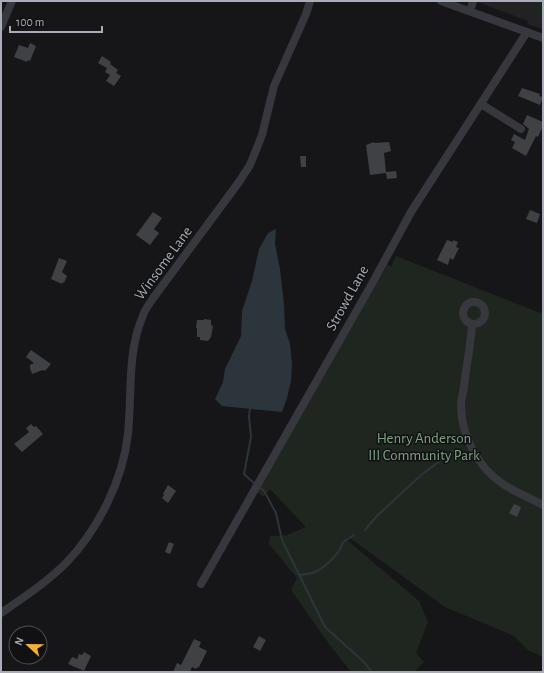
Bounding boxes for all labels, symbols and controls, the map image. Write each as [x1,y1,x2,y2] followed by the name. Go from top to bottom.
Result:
[10,8,102,34] scale bar
[16,16,44,28] text: 100 m
[132,224,195,303] street label: Winsome Lane
[324,263,371,333] street label: Strowd Lane
[368,431,480,463] park label: Henry Anderson III Community Park
[8,625,48,665] north arrow
[13,636,26,647] text: N

